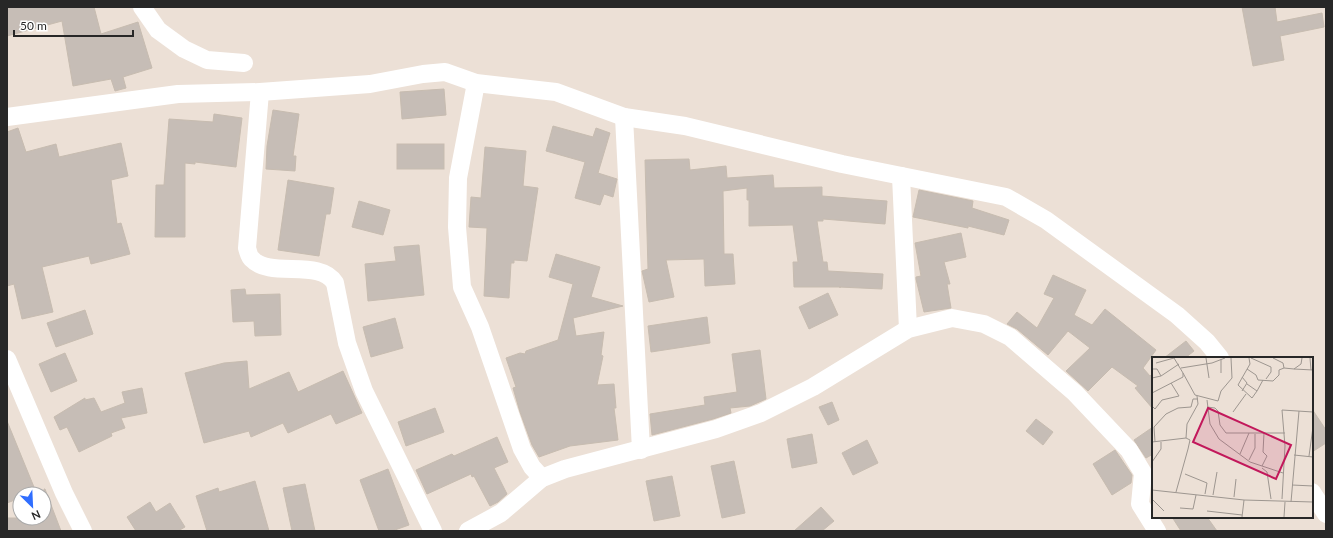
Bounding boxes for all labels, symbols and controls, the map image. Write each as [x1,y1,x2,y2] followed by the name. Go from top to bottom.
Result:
[14,12,133,38] scale bar
[20,18,47,33] text: 50 m
[1152,357,1313,518] inset map
[12,486,52,526] north arrow
[30,508,43,523] text: N

